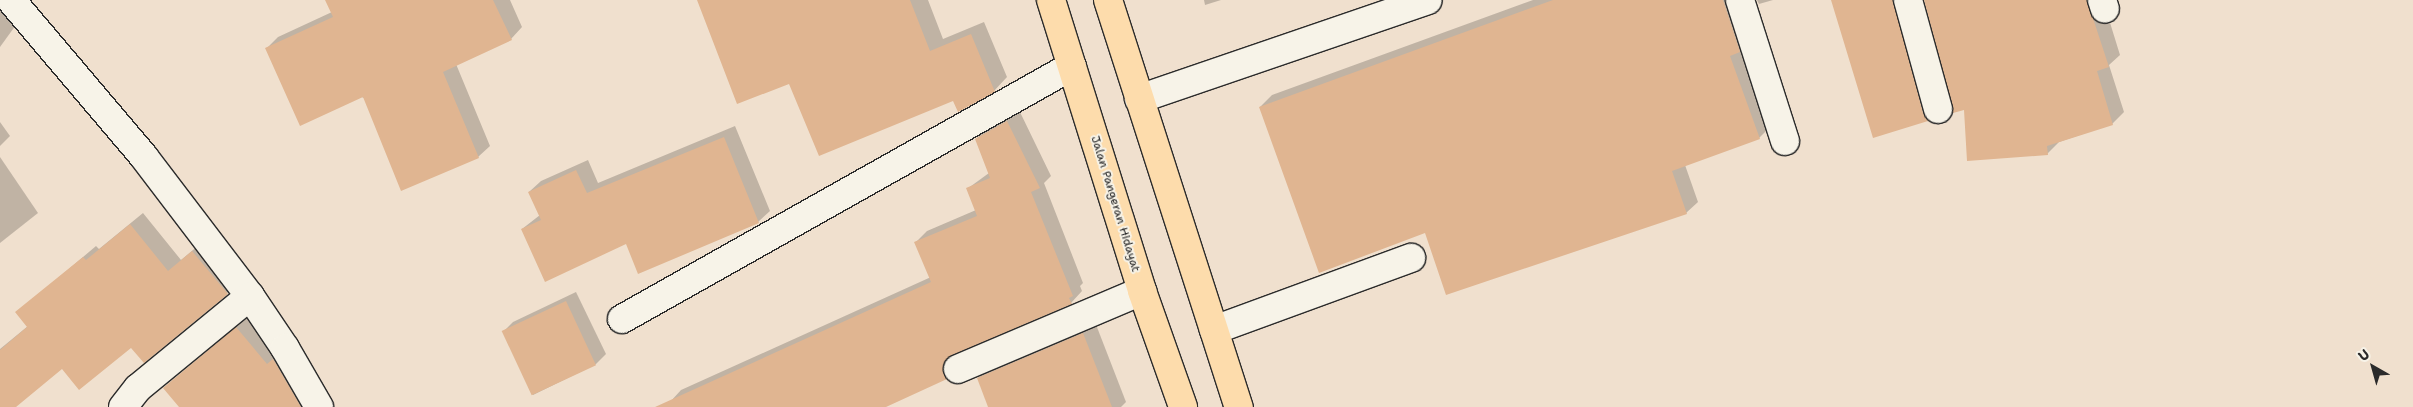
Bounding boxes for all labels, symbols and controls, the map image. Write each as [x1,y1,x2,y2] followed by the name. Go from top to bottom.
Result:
[1087,134,1143,274] street label: Jalan Pangeran Hidayat
[2348,342,2398,392] north arrow
[2354,345,2373,365] text: U

